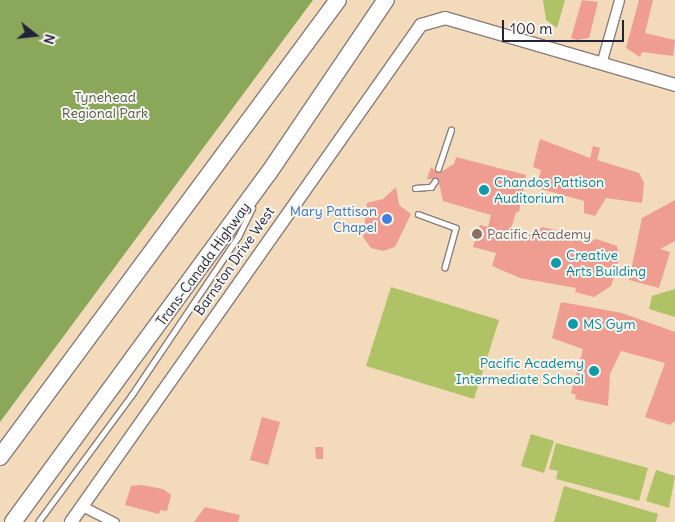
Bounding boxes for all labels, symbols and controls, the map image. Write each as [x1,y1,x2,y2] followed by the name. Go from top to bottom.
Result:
[10,10,60,60] north arrow
[505,10,628,42] scale bar
[510,19,552,38] text: 100 m
[39,32,59,46] text: N
[62,89,148,121] park label: Tynehead Regional Park
[494,174,604,206] place label: Chandos Pattison Auditorium
[478,184,490,196] marker: Chandos Pattison Auditorium
[152,199,254,329] street label: Trans-Canada Highway
[190,203,278,319] street label: Barnston Drive West
[290,203,377,236] place label: Mary Pattison Chapel
[381,213,393,225] marker: Mary Pattison Chapel
[487,226,591,242] place label: Pacific Academy
[471,228,483,240] marker: Pacific Academy
[566,247,646,280] place label: Creative Arts Building
[550,257,562,269] marker: Creative Arts Building
[583,316,636,332] place label: MS Gym
[567,318,579,330] marker: MS Gym
[456,355,584,388] place label: Pacific Academy Intermediate School
[588,365,600,377] marker: Pacific Academy Intermediate School

